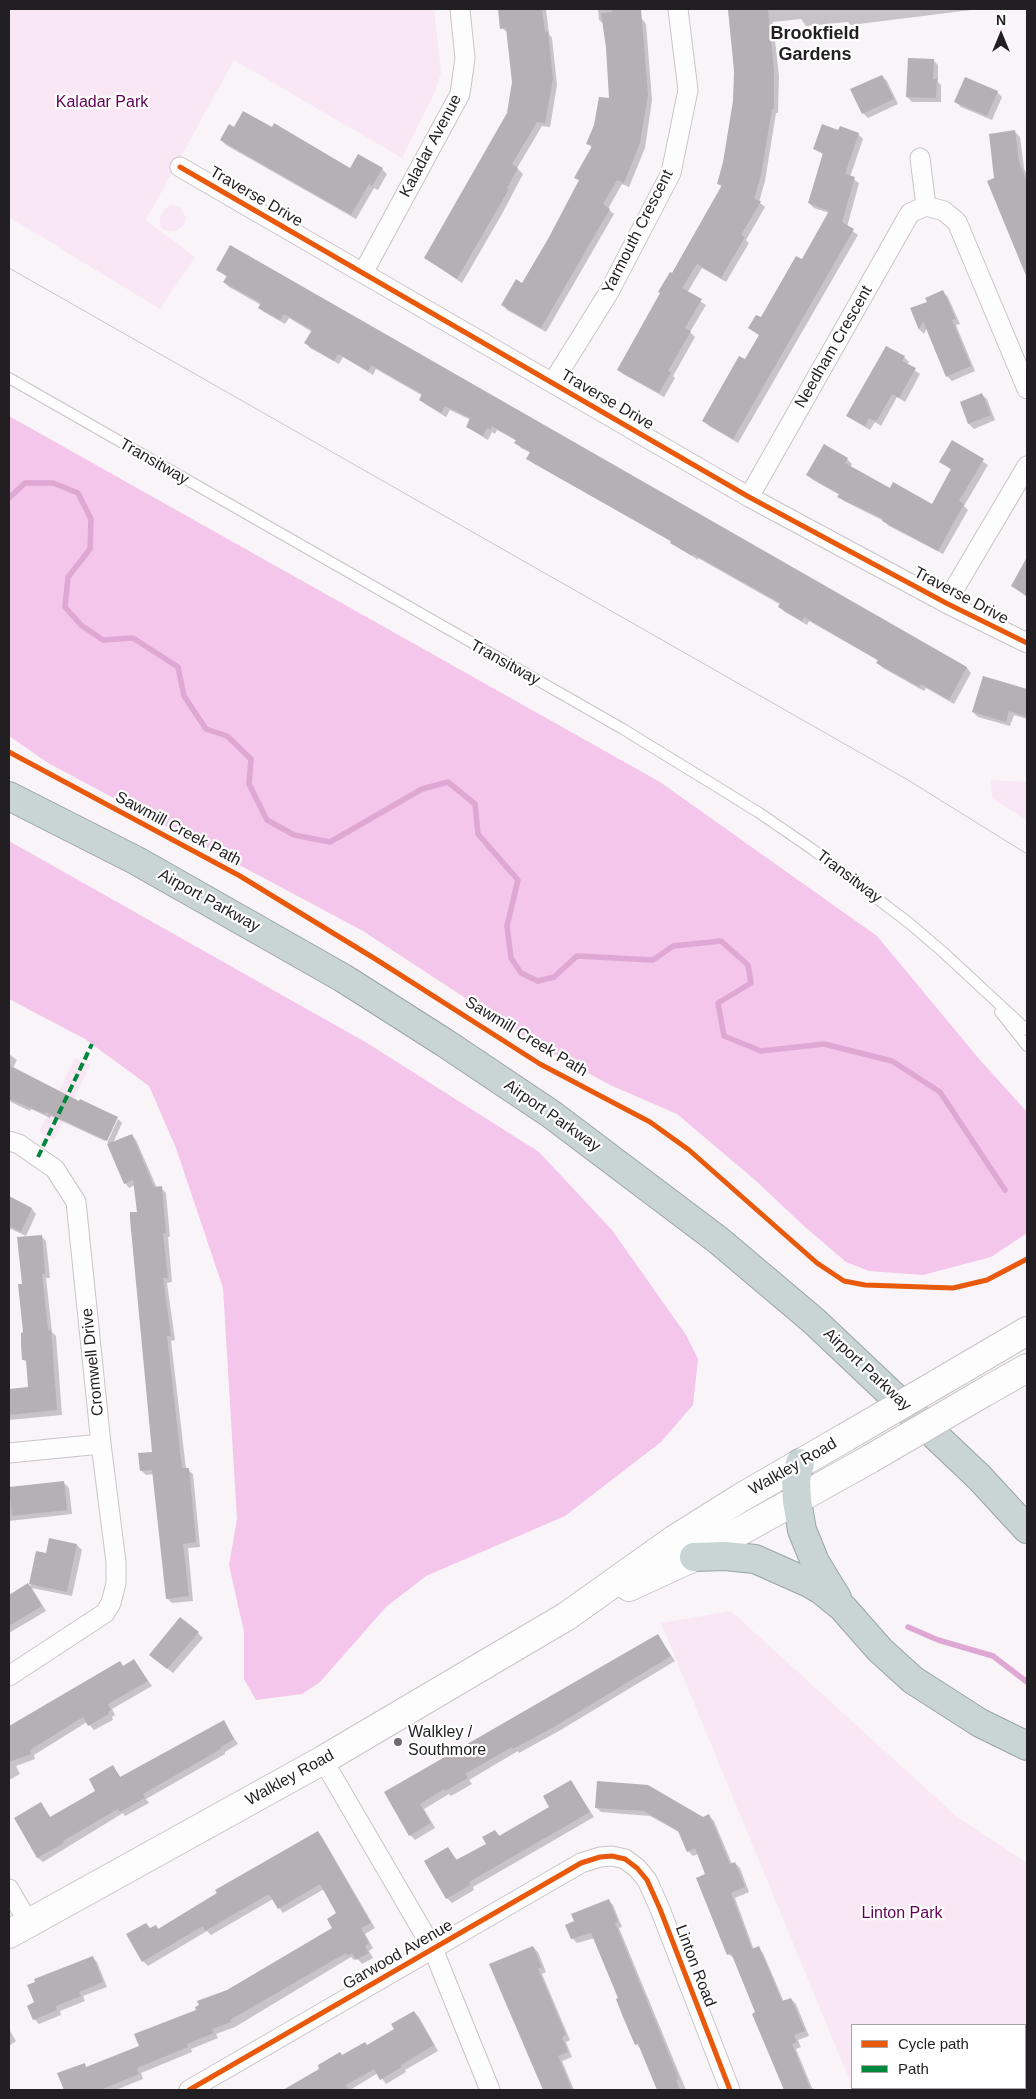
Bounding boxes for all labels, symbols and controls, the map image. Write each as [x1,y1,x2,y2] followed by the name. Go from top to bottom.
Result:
[976,10,1026,60] north arrow
[996,12,1006,28] text: N
[770,23,860,66] district label: Brookfield Gardens
[396,91,466,201] street label: Kaladar Avenue
[56,93,148,113] park label: Kaladar Park
[206,163,306,231] street label: Traverse Drive
[598,167,678,297] street label: Yarmouth Crescent
[791,283,877,411] street label: Needham Crescent
[557,366,657,434] street label: Traverse Drive
[116,434,192,490] street label: Transitway
[910,563,1012,629] street label: Traverse Drive
[467,636,543,690] street label: Transitway
[112,788,244,870] street label: Sawmill Creek Path
[813,846,885,908] street label: Transitway
[155,865,263,937] street label: Airport Parkway
[461,993,591,1081] street label: Sawmill Creek Path
[500,1076,604,1156] street label: Airport Parkway
[78,1307,108,1417] street label: Cromwell Drive
[819,1324,915,1416] street label: Airport Parkway
[746,1434,840,1500] street label: Walkley Road
[408,1723,486,1761] place label: Walkley / Southmore
[392,1736,404,1748] marker: Walkley / Southmore
[242,1746,338,1810] street label: Walkley Road
[862,1904,942,1924] park label: Linton Park
[340,1916,456,1994] street label: Garwood Avenue
[671,1922,719,2010] street label: Linton Road
[851,2024,1026,2089] legend
[898,2035,969,2052] text: Cycle path
[898,2060,929,2077] text: Path

